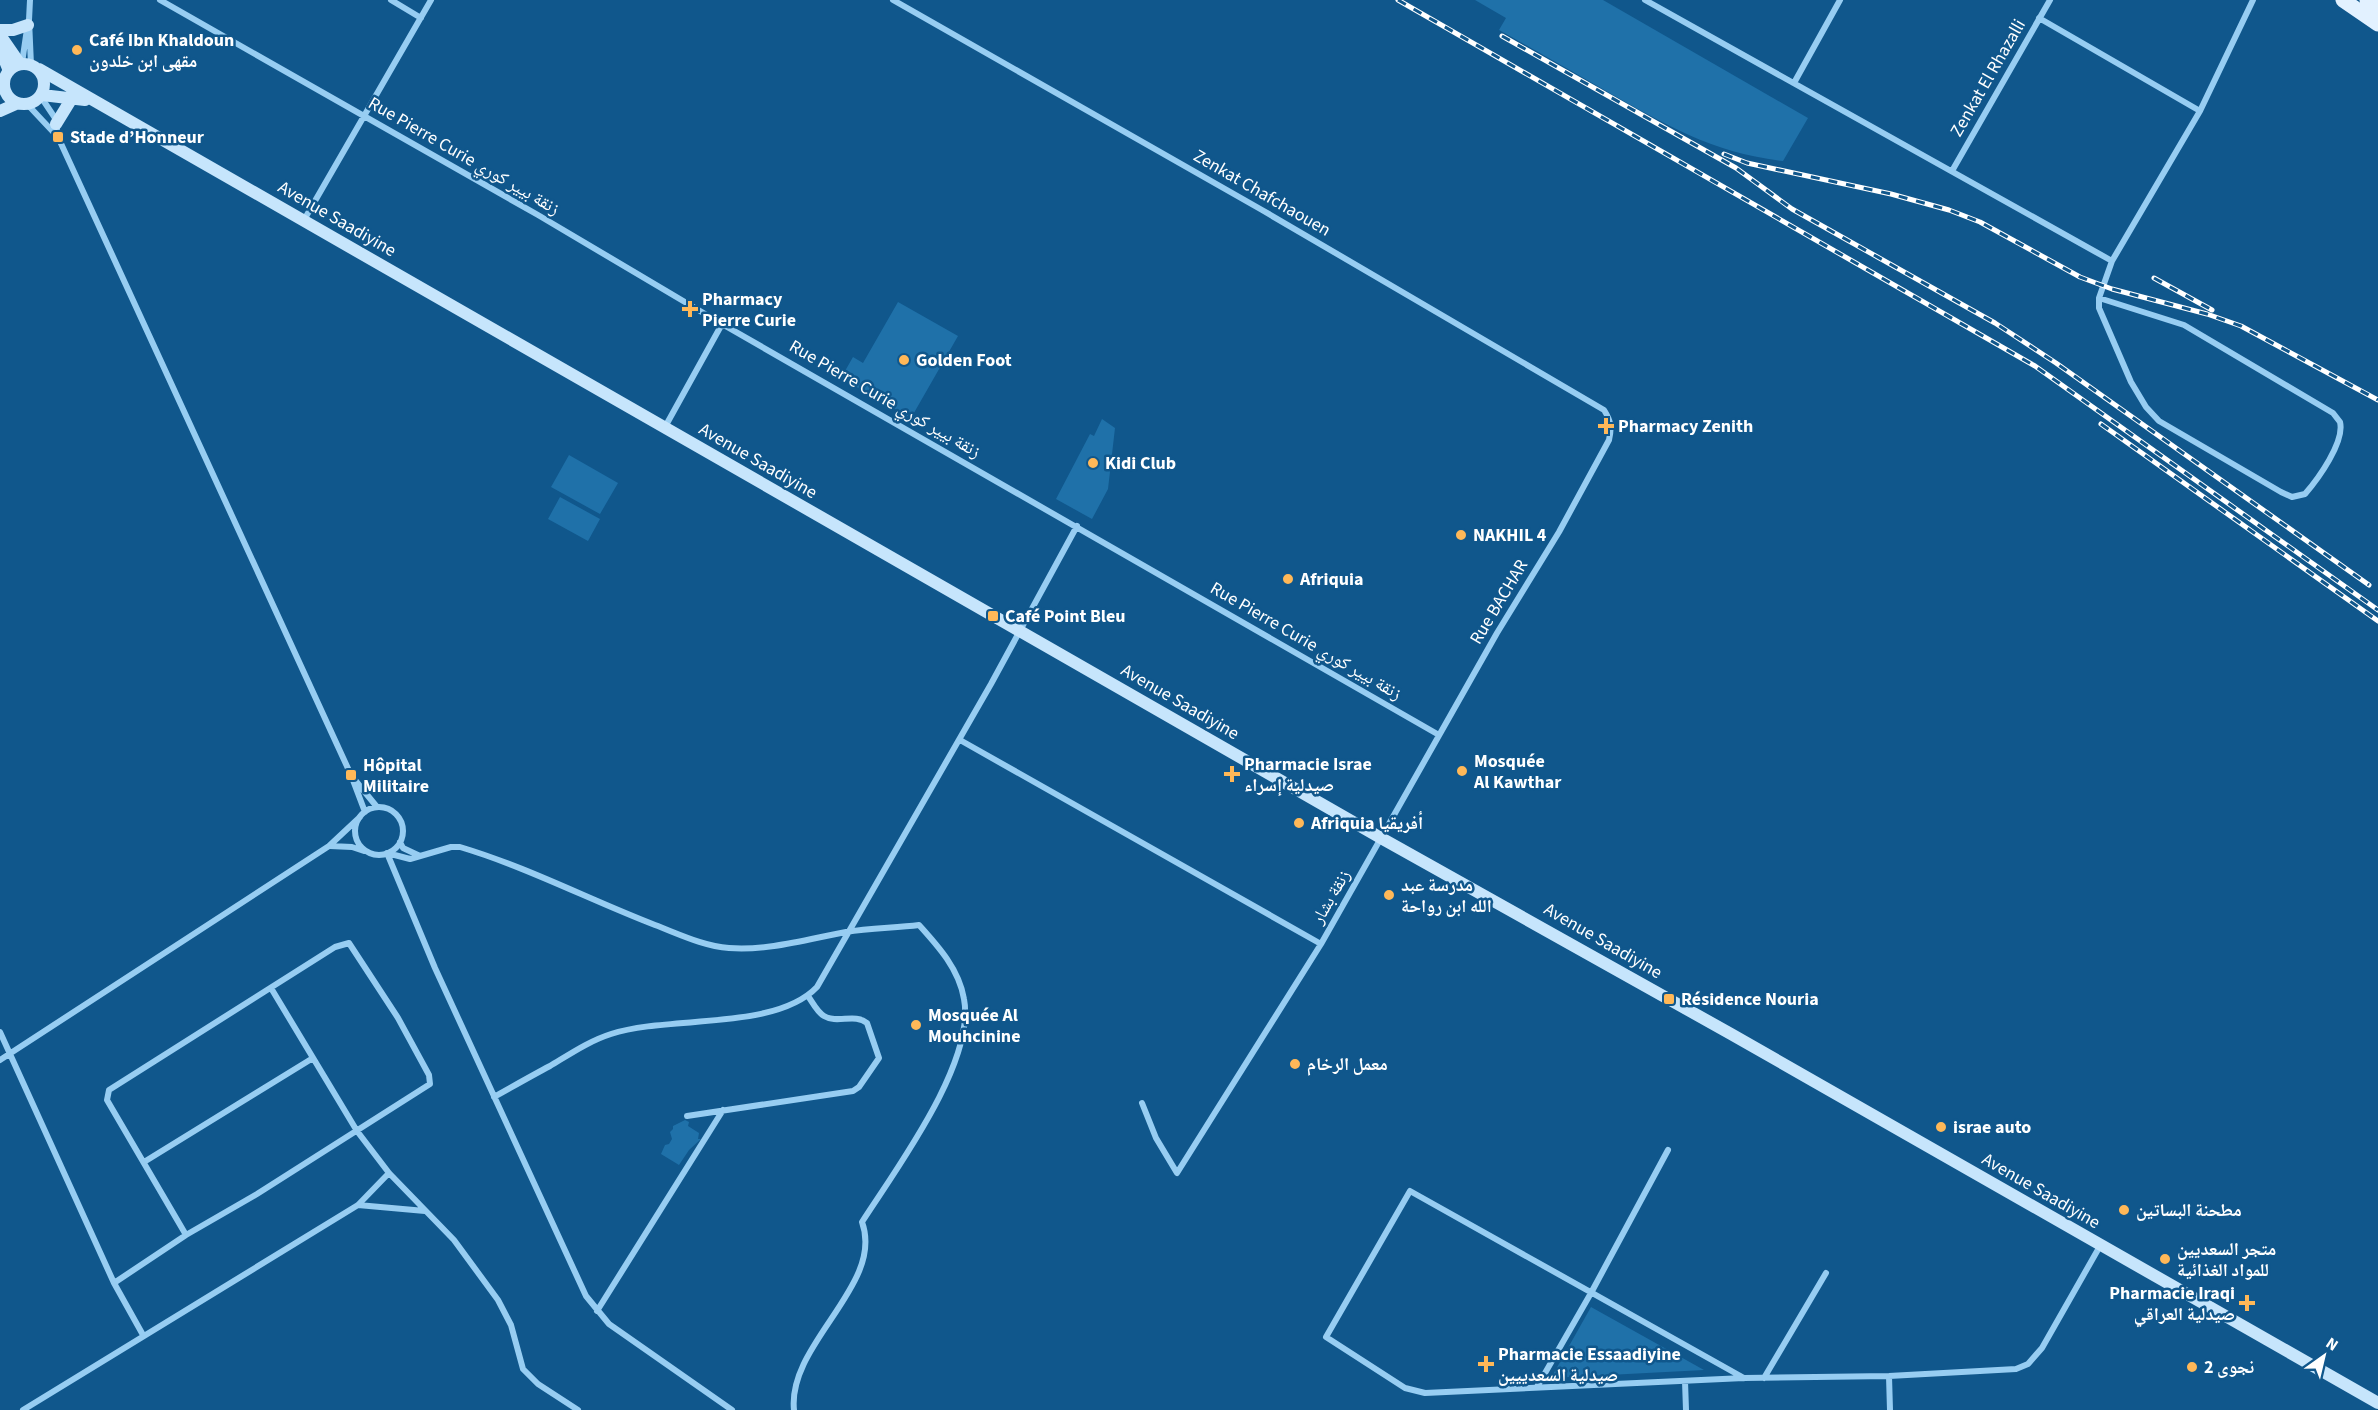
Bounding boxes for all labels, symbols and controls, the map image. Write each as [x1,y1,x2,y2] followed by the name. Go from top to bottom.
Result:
[1944,15,2032,141] street label: Zenkat El Rhazalli
[89,28,234,74] place label: Café Ibn Khaldoun مقهى ابن خلدون
[70,43,84,57] marker: Café Ibn Khaldoun مقهى ابن خلدون
[363,91,564,223] street label: Rue Pierre Curie زنقة بيير كوري
[70,125,205,150] place label: Stade d’Honneur
[51,130,65,144] marker: Stade d’Honneur
[1189,143,1335,243] street label: Zenkat Chafchaouen
[273,175,401,263] street label: Avenue Saadiyine
[702,287,796,333] place label: Pharmacy Pierre Curie
[683,302,697,316] marker: Pharmacy Pierre Curie
[784,334,985,466] street label: Rue Pierre Curie زنقة بيير كوري
[916,348,1012,373] place label: Golden Foot
[897,353,911,367] marker: Golden Foot
[1618,414,1753,439] place label: Pharmacy Zenith
[694,417,822,505] street label: Avenue Saadiyine
[1599,419,1613,433] marker: Pharmacy Zenith
[1105,451,1176,476] place label: Kidi Club
[1086,456,1100,470] marker: Kidi Club
[1473,523,1547,548] place label: NAKHIL 4
[1454,528,1468,542] marker: NAKHIL 4
[1464,555,1534,649] street label: Rue BACHAR
[1299,567,1363,592] place label: Afriquia
[1281,572,1295,586] marker: Afriquia
[1205,576,1406,708] street label: Rue Pierre Curie زنقة بيير كوري
[1005,604,1126,629] place label: Café Point Bleu
[986,609,1000,623] marker: Café Point Bleu
[1116,658,1244,746] street label: Avenue Saadiyine
[1473,749,1562,795] place label: Mosquée Al Kawthar
[1244,752,1372,798] place label: Pharmacie Israe صيدلية إسراء
[363,753,429,799] place label: Hôpital Militaire
[1455,764,1469,778] marker: Mosquée Al Kawthar
[1225,767,1239,781] marker: Pharmacie Israe صيدلية إسراء
[344,768,358,782] marker: Hôpital Militaire
[1310,811,1423,836] place label: Afriquia أفريقيا
[1292,816,1306,830] marker: Afriquia أفريقيا
[1305,865,1357,930] street label: زنقة بشار
[1401,873,1492,919] place label: مدرسة عبد الله ابن رواحة
[1382,888,1396,902] marker: مدرسة عبد الله ابن رواحة
[1539,897,1667,985] street label: Avenue Saadiyine
[1681,987,1819,1012] place label: Résidence Nouria
[1662,992,1676,1006] marker: Résidence Nouria
[928,1003,1020,1049] place label: Mosquée Al Mouhcinine
[909,1018,923,1032] marker: Mosquée Al Mouhcinine
[1307,1052,1388,1077] place label: معمل الرخام
[1288,1057,1302,1071] marker: معمل الرخام
[1953,1115,2031,1140] place label: israe auto
[1934,1120,1948,1134] marker: israe auto
[1977,1147,2105,1235] street label: Avenue Saadiyine
[2136,1198,2242,1223] place label: مطحنة البساتين
[2117,1203,2131,1217] marker: مطحنة البساتين
[2177,1237,2276,1283] place label: متجر السعديين للمواد الغذائية
[2158,1252,2172,1266] marker: متجر السعديين للمواد الغذائية
[2109,1281,2235,1328] place label: Pharmacie Iraqi صيدلية العراقي
[2240,1296,2254,1310] marker: Pharmacie Iraqi صيدلية العراقي
[2294,1326,2354,1386] north arrow
[2321,1332,2342,1356] text: N
[1498,1342,1681,1388] place label: Pharmacie Essaadiyine صيدلية السعدييين
[2204,1355,2254,1380] place label: نجوى 2
[1479,1357,1493,1371] marker: Pharmacie Essaadiyine صيدلية السعدييين
[2185,1360,2199,1374] marker: نجوى 2

